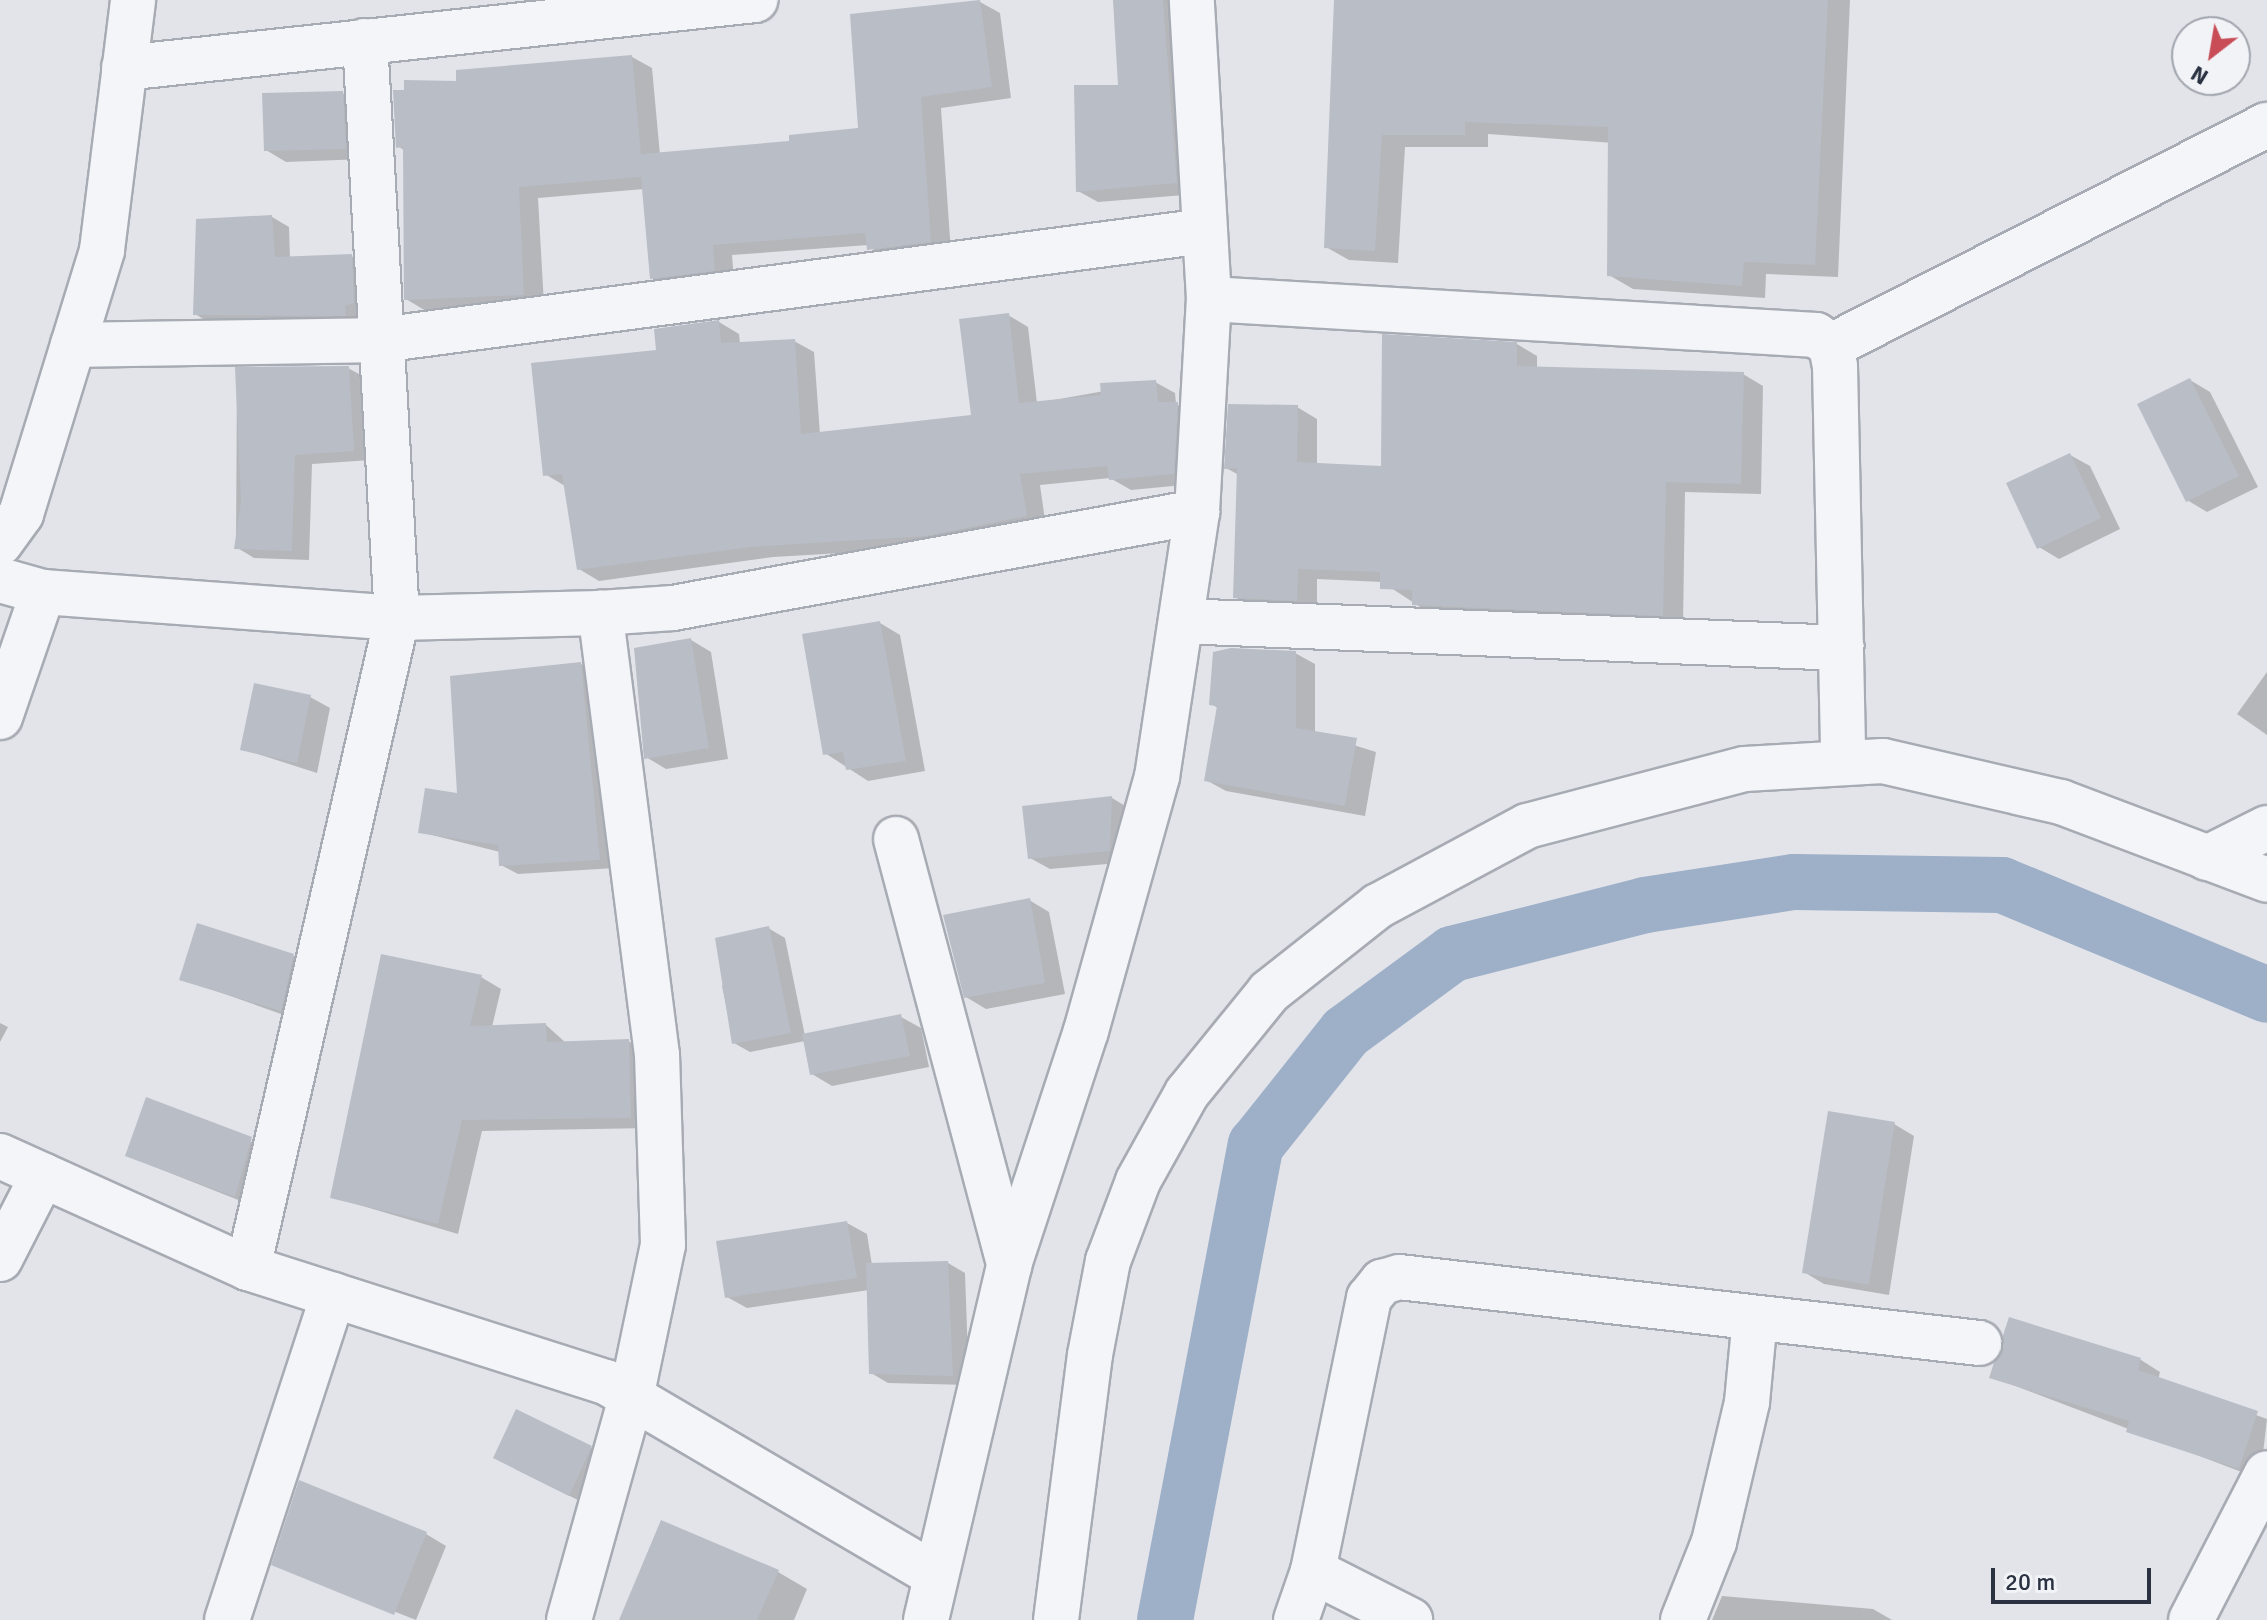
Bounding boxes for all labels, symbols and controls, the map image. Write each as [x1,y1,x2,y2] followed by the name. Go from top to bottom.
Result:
[2171,16,2251,96] north arrow
[2186,60,2213,91] text: N
[1995,1552,2155,1602] scale bar
[2005,1567,2055,1597] text: 20 m

